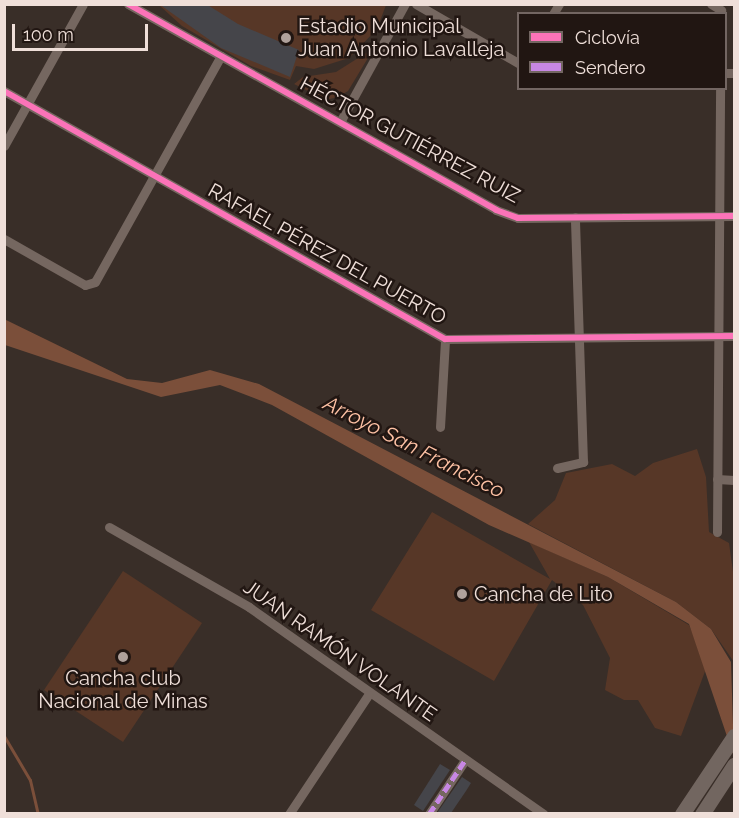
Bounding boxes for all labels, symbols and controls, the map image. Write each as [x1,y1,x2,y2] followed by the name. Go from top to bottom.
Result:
[15,12,152,50] scale bar
[517,12,727,90] legend
[298,14,505,61] place label: Estadio Municipal Juan Antonio Lavalleja
[23,24,74,45] text: 100 m
[575,27,640,48] text: Ciclovía
[279,31,293,45] marker: Estadio Municipal Juan Antonio Lavalleja
[575,57,646,78] text: Sendero
[296,72,524,208] street label: HÉCTOR GUTIÉRREZ RUIZ
[203,178,451,330] street label: RAFAEL PÉREZ DEL PUERTO
[319,391,509,503] water label: Arroyo San Francisco
[239,575,441,727] street label: JUAN RAMÓN VOLANTE
[474,582,613,606] place label: Cancha de Lito
[455,587,469,601] marker: Cancha de Lito
[116,650,130,664] marker: Cancha club Nacional de Minas
[38,666,208,713] place label: Cancha club Nacional de Minas

